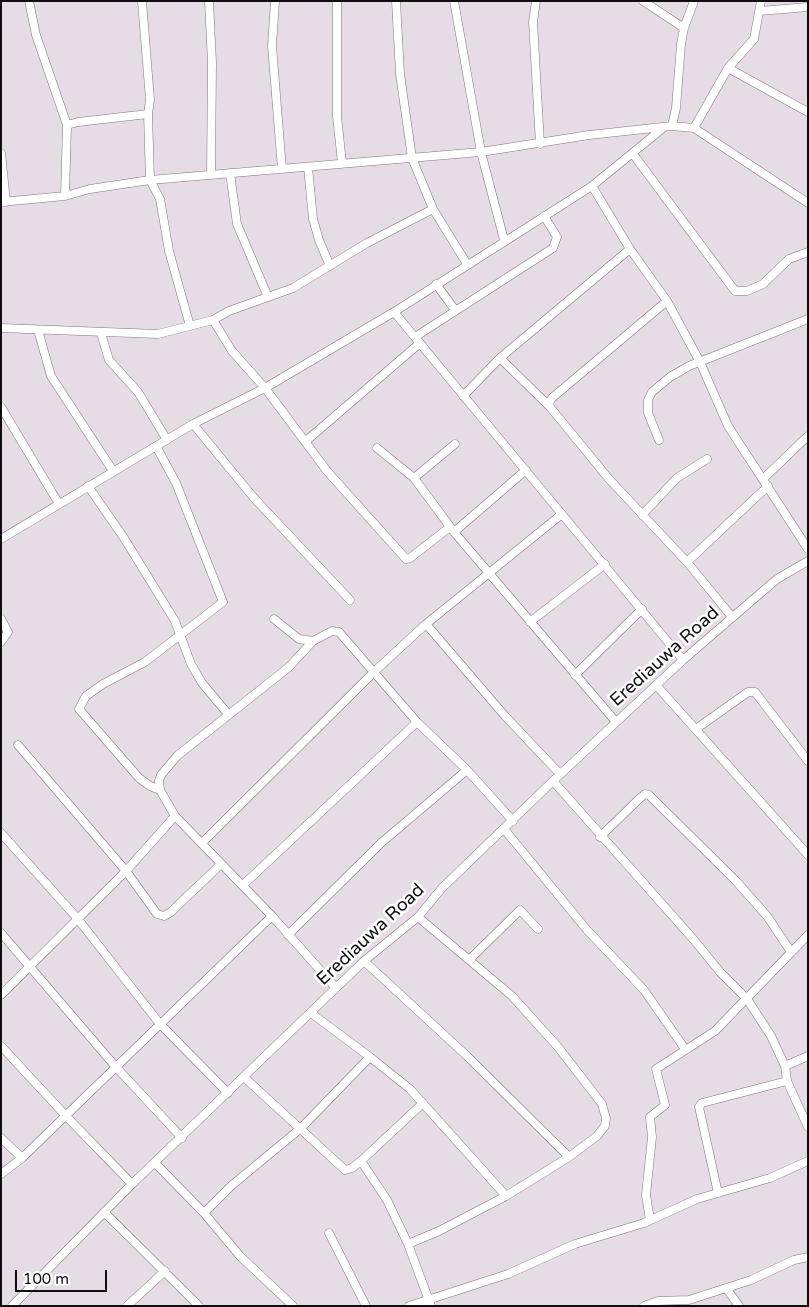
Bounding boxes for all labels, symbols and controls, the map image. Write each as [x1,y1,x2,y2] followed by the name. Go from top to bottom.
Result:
[606,602,724,712] street label: Erediauwa Road
[313,880,429,990] street label: Erediauwa Road
[18,1260,110,1292] scale bar
[23,1270,69,1288] text: 100 m

